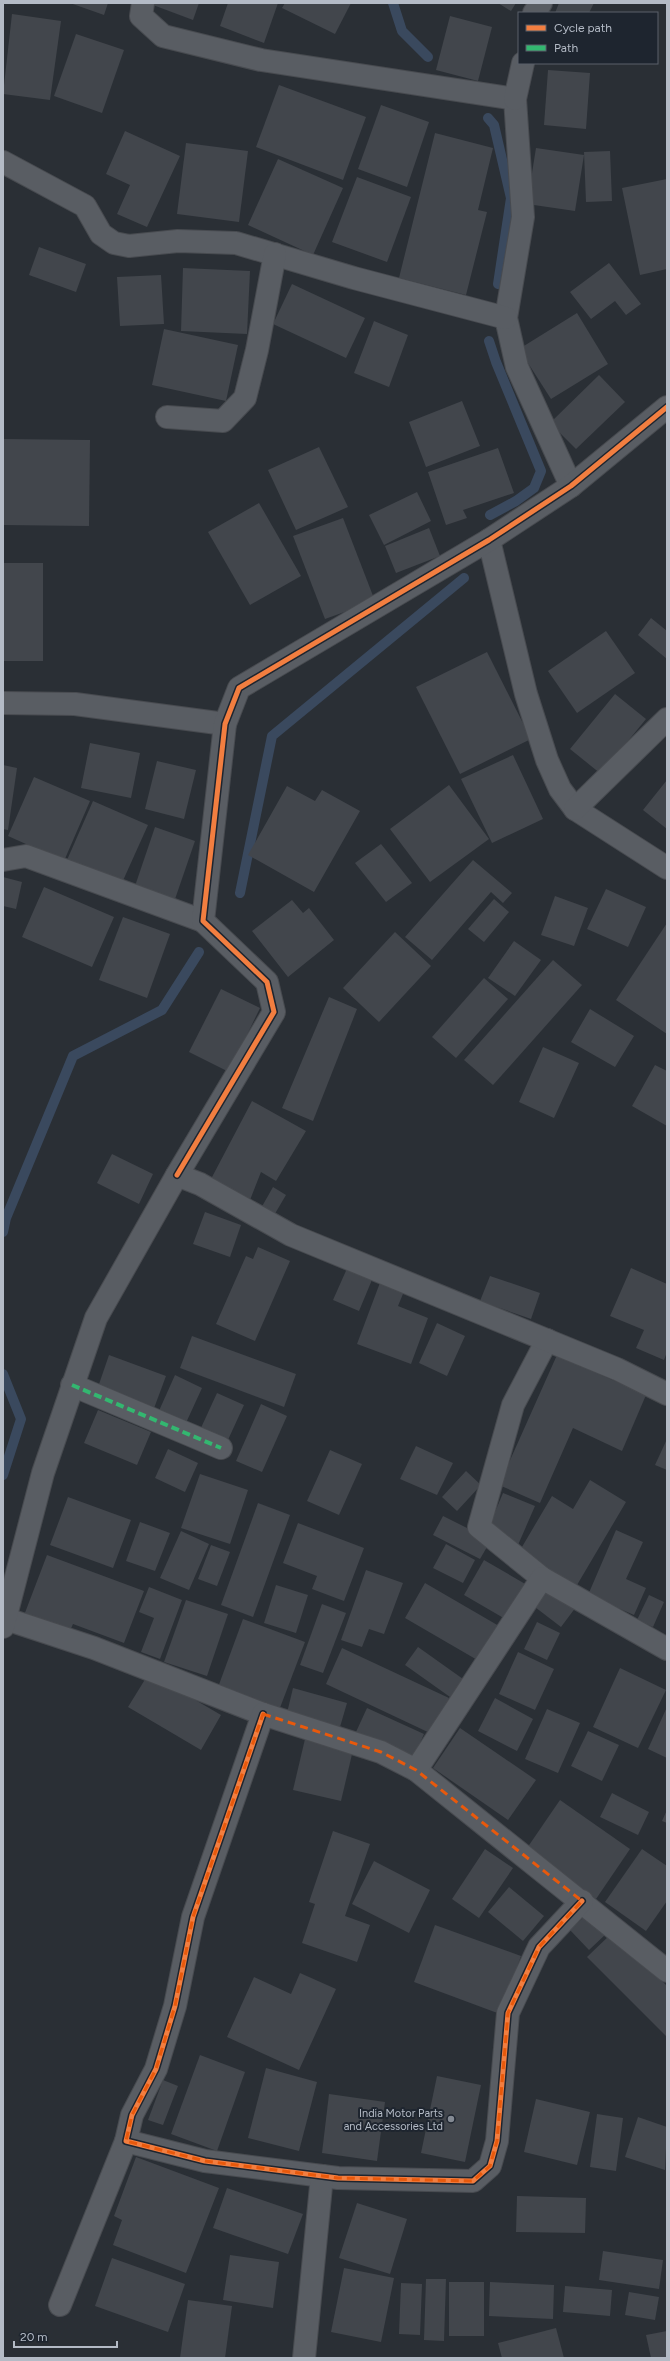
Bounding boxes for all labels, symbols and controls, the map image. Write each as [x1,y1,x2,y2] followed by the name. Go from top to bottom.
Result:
[518,12,658,64] legend
[554,21,612,35] text: Cycle path
[554,41,578,55] text: Path
[344,2107,443,2133] place label: India Motor Parts and Accessories Ltd
[446,2114,456,2124] marker: India Motor Parts and Accessories Ltd
[14,2323,117,2349] scale bar
[20,2330,48,2344] text: 20 m

